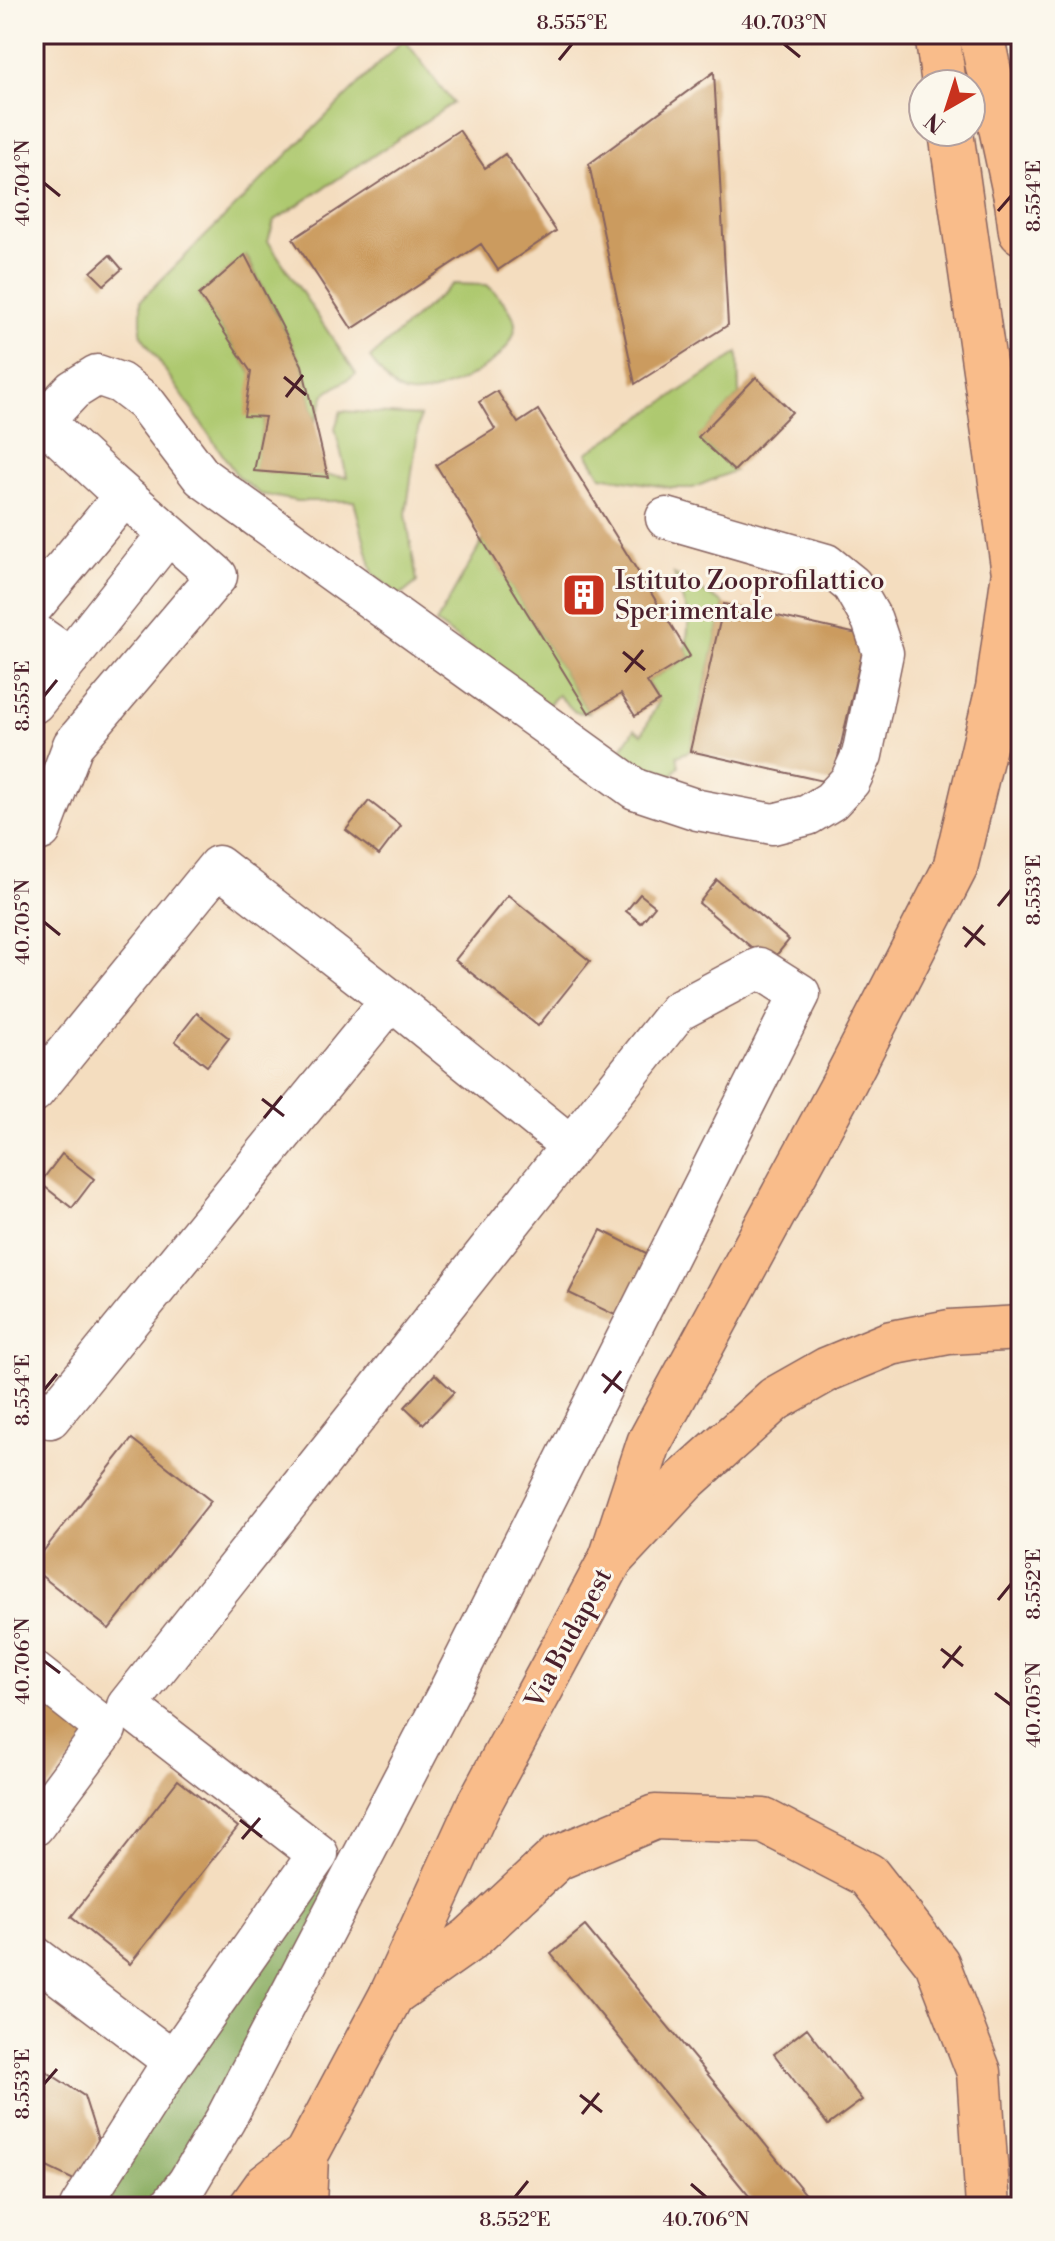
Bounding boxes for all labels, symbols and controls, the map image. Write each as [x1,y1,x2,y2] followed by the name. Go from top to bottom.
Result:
[537,11,607,36] text: 8.555°E
[741,11,827,36] text: 40.703°N
[907,68,987,148] north arrow
[920,106,951,138] text: N
[11,140,36,226] text: 40.704°N
[1022,160,1047,232] text: 8.554°E
[615,565,885,627] place label: Istituto Zooprofilattico Sperimentale
[560,571,608,619] building icon: Istituto Zooprofilattico Sperimentale
[11,661,36,731] text: 8.555°E
[1022,855,1047,925] text: 8.553°E
[11,879,36,965] text: 40.705°N
[11,1354,36,1426] text: 8.554°E
[1022,1548,1047,1620] text: 8.552°E
[518,1563,619,1715] street label: Via Budapest
[11,1617,36,1704] text: 40.706°N
[1022,1662,1047,1748] text: 40.705°N
[11,2049,36,2119] text: 8.553°E
[479,2208,551,2233] text: 8.552°E
[663,2208,750,2233] text: 40.706°N

